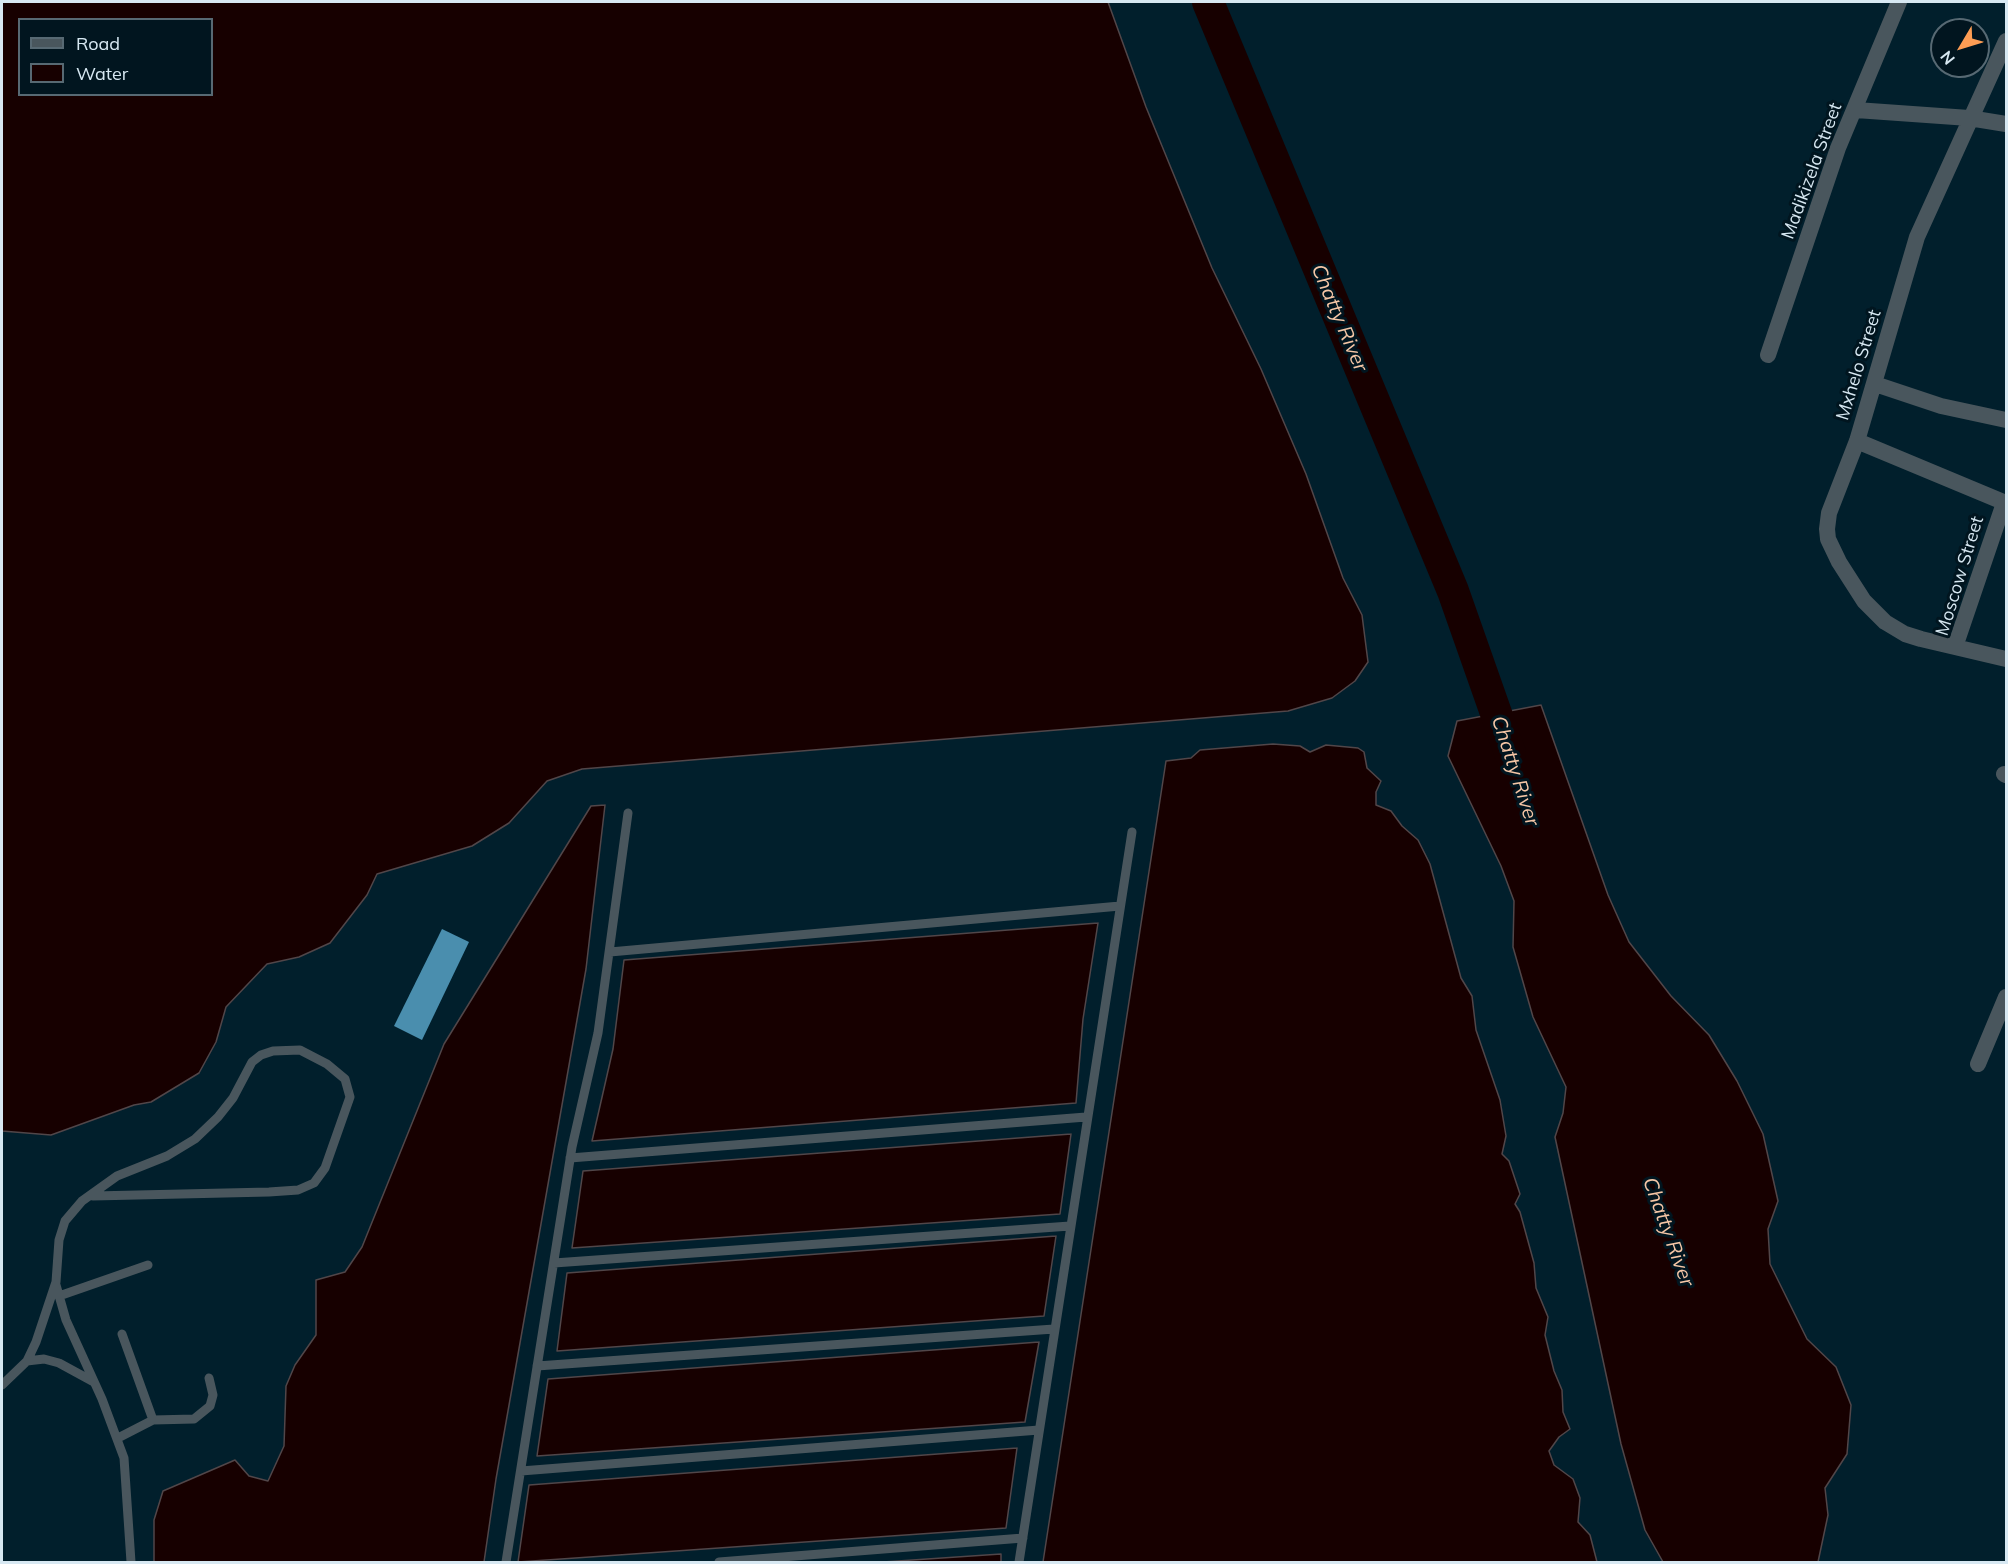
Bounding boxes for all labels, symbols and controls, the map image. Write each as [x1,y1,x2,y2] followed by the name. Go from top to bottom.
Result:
[18,18,213,96] legend
[1930,18,1990,78] north arrow
[76,32,120,55] text: Road
[1936,47,1959,69] text: N
[76,62,128,85] text: Water
[1777,100,1847,242] street label: Madikizela Street
[1306,261,1372,375] water label: Chatty River
[1832,307,1886,423] street label: Mxhelo Street
[1932,514,1988,638] street label: Moscow Street
[1486,713,1544,829] water label: Chatty River
[1637,1174,1699,1290] water label: Chatty River

